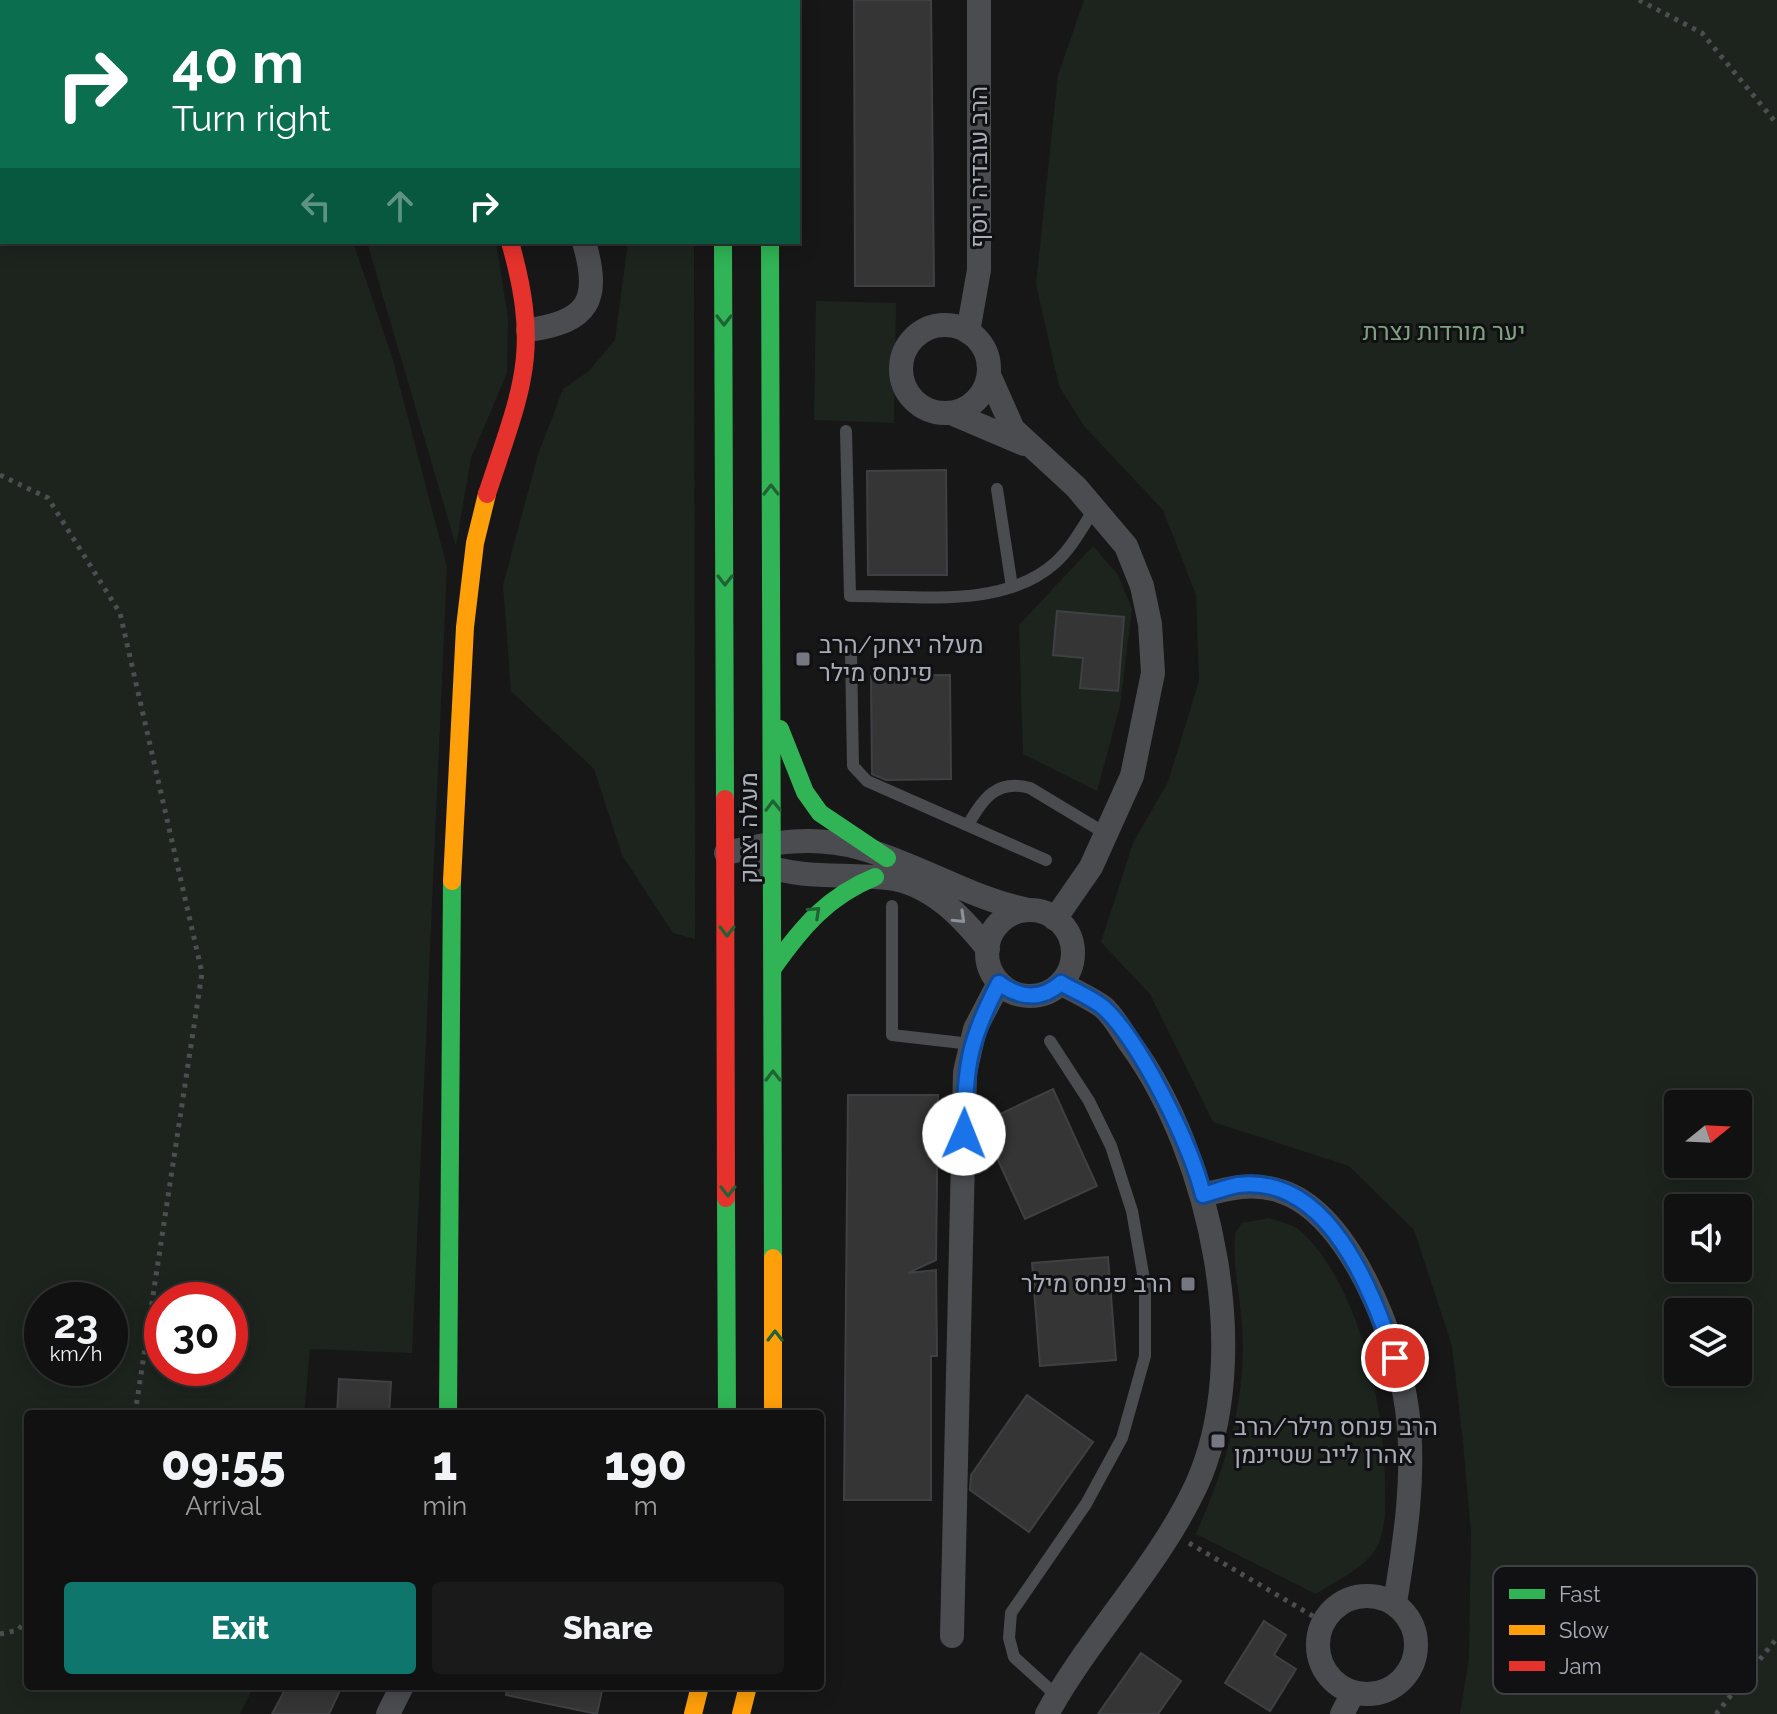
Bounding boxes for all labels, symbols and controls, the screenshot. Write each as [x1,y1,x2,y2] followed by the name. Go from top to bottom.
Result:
[172,30,304,96] text: 40 m
[40,32,144,136] icon: right
[964,86,993,248] street label: הרב עובדיה יוסף
[172,97,331,139] text: Turn right
[294,184,338,228] icon: left
[378,184,422,228] icon: ahead
[462,184,506,228] icon: right
[715,314,733,327] one-way arrow
[1363,317,1525,346] park label: יער מורדות נצרת
[762,483,780,496] one-way arrow
[716,574,734,587] one-way arrow
[819,630,984,687] place label: מעלה יצחק/הרב פינחס מילר
[794,650,812,668] marker: מעלה יצחק/הרב פינחס מילר
[734,772,763,884] street label: מעלה יצחק
[764,799,782,812] one-way arrow
[806,907,820,922] one-way arrow
[951,909,965,923] one-way arrow
[718,925,736,938] one-way arrow
[765,1069,782,1082] one-way arrow
[1664,1090,1752,1178] north arrow
[1664,1090,1752,1386] map controls
[922,1092,1006,1176] position arrow
[719,1185,737,1198] one-way arrow
[1664,1194,1752,1282] button: sound
[1021,1269,1172,1298] place label: הרב פנחס מילר
[1179,1275,1197,1293] marker: הרב פנחס מילר
[144,1282,248,1386] speed limit sign: 30
[1664,1298,1752,1386] button: layers
[54,1300,98,1347] text: 23
[1361,1324,1429,1392] pin
[766,1329,784,1342] one-way arrow
[1373,1336,1417,1380] icon: arrive
[50,1342,102,1366] text: km/h
[1234,1412,1438,1469] place label: הרב פנחס מילר/הרב אהרן לייב שטיינמן
[1209,1432,1227,1450] marker: הרב פנחס מילר/הרב אהרן לייב שטיינמן
[161,1435,286,1491] text: 09:55
[432,1435,457,1491] text: 1
[604,1435,687,1491] text: 190
[185,1491,261,1521] text: Arrival
[423,1491,467,1521] text: min
[634,1491,658,1521] text: m
[1493,1566,1757,1694] legend
[1559,1581,1601,1607] text: Fast
[64,1582,416,1674] button: Exit
[432,1582,784,1674] button: Share
[1559,1617,1609,1643] text: Slow
[1559,1653,1602,1679] text: Jam

